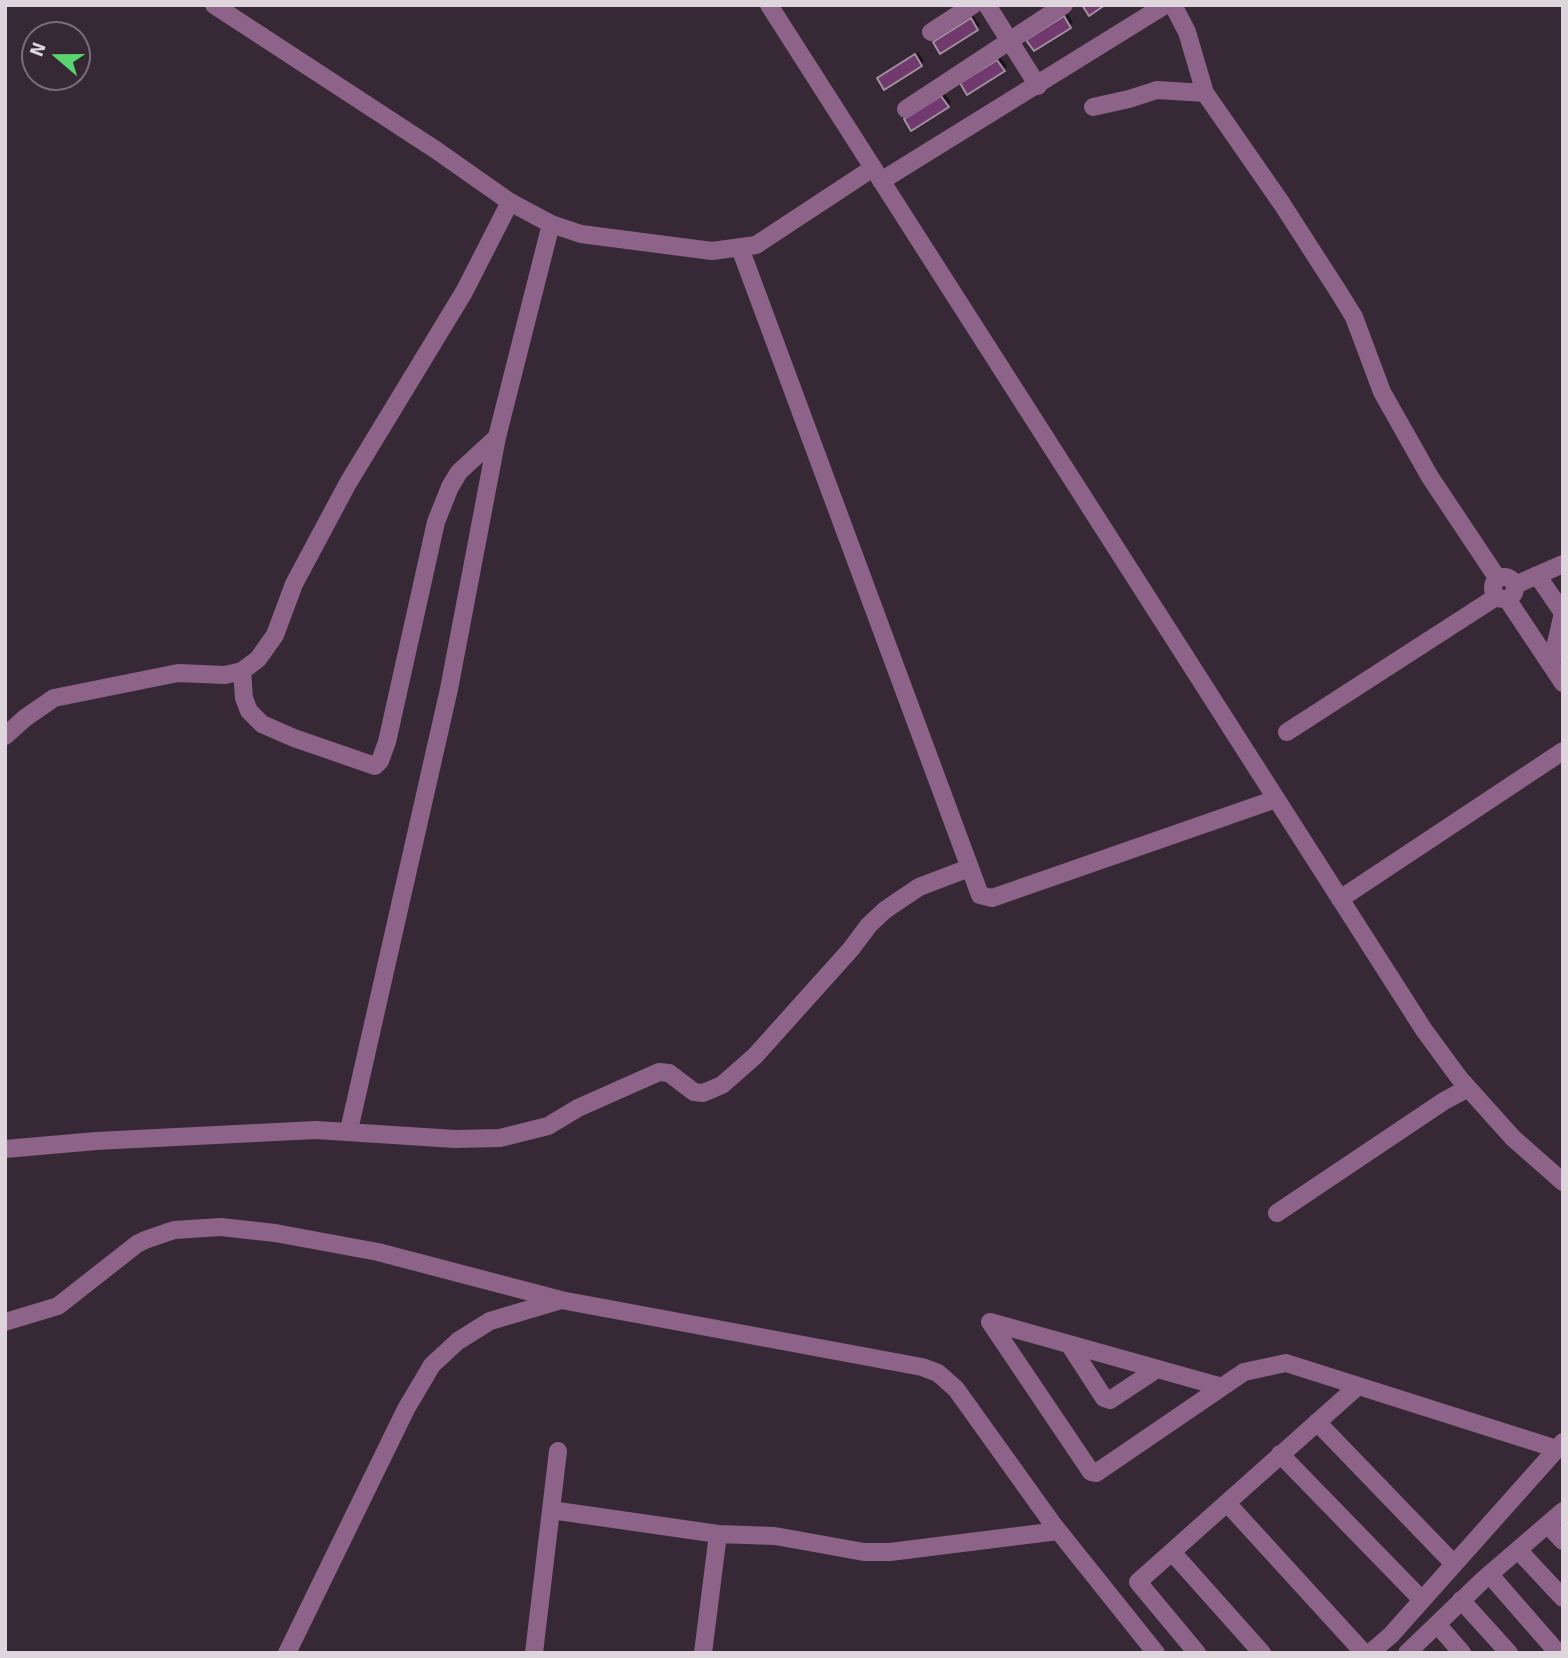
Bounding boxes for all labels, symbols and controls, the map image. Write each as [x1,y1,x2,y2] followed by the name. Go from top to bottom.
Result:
[21,21,91,91] north arrow
[25,39,52,60] text: N

